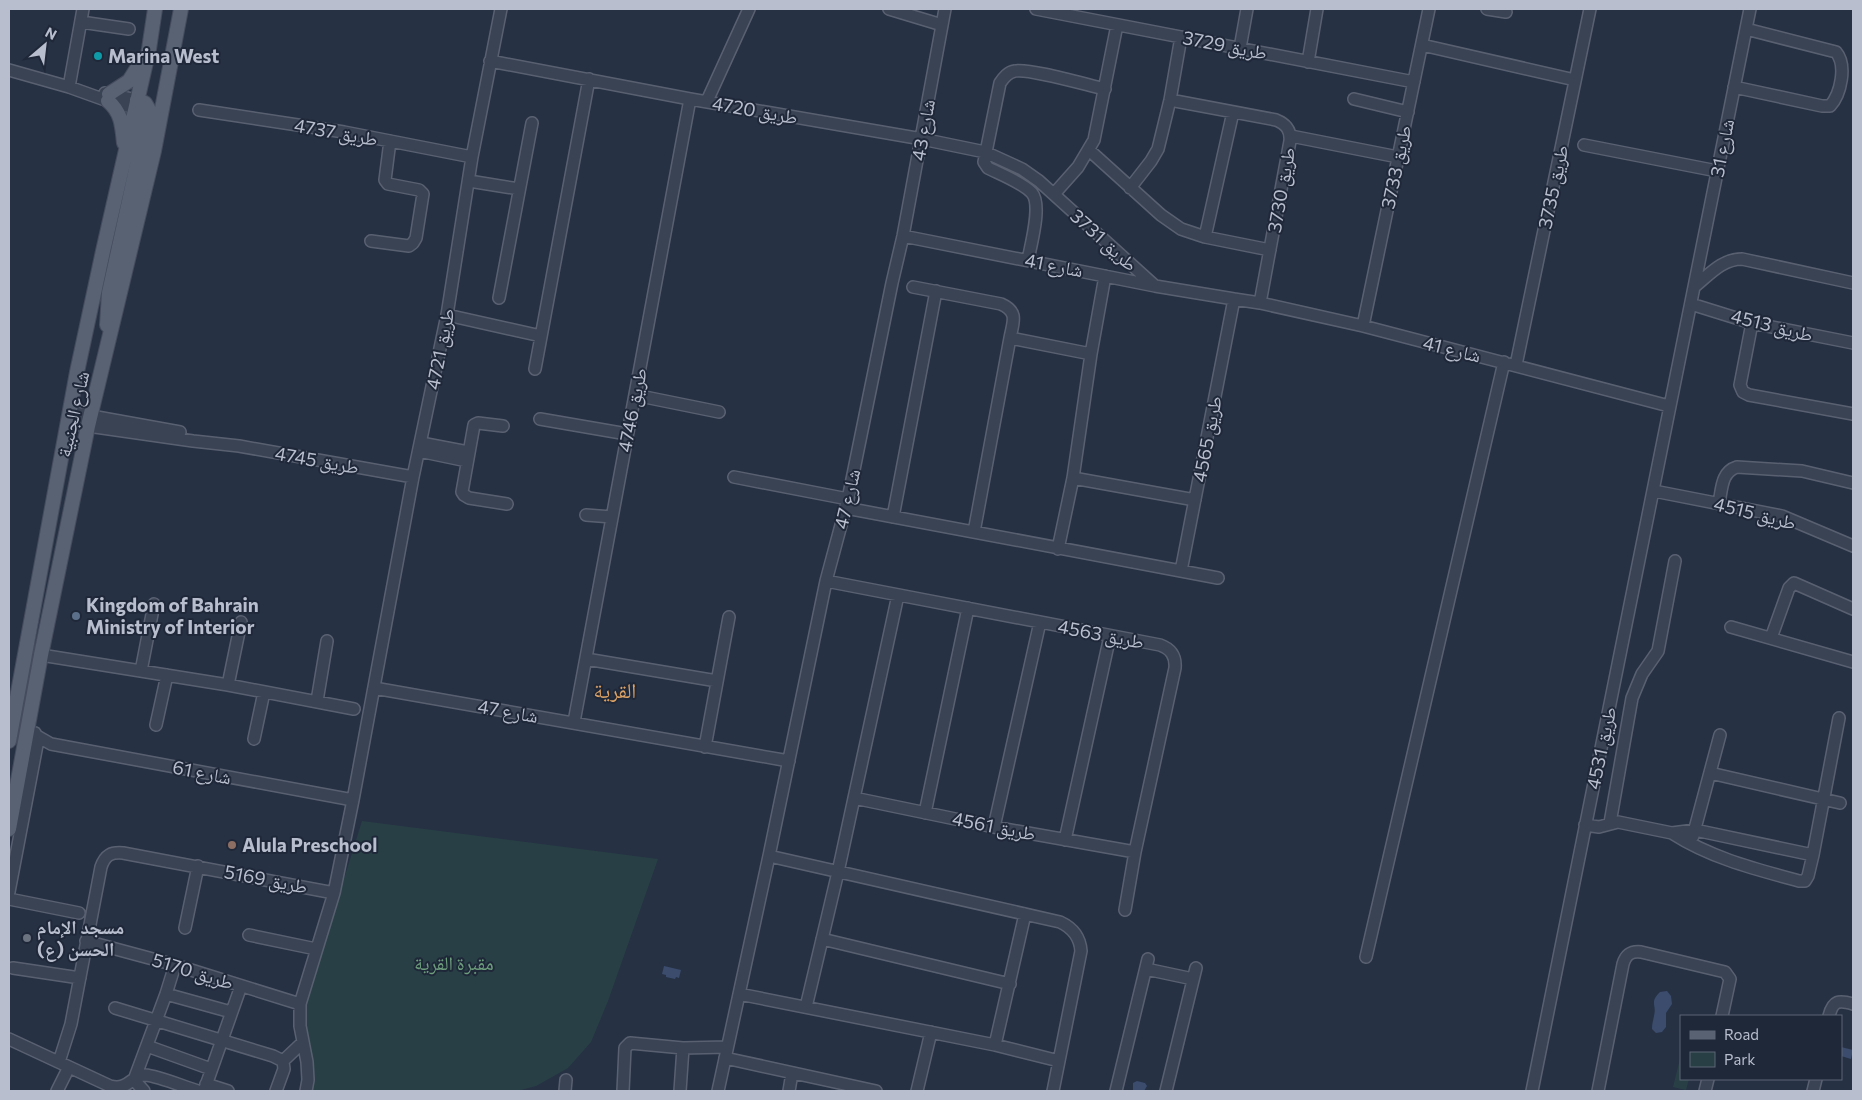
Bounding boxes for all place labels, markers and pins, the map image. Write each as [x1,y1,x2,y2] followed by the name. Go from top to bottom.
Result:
[108,44,219,67] place label: Marina West
[92,50,104,62] marker: Marina West
[86,593,259,638] place label: Kingdom of Bahrain Ministry of Interior
[70,610,82,622] marker: Kingdom of Bahrain Ministry of Interior
[242,833,377,856] place label: Alula Preschool
[226,839,238,851] marker: Alula Preschool
[37,915,124,962] place label: مسجد الإمام الحسن (ع)
[21,932,33,944] marker: مسجد الإمام الحسن (ع)

